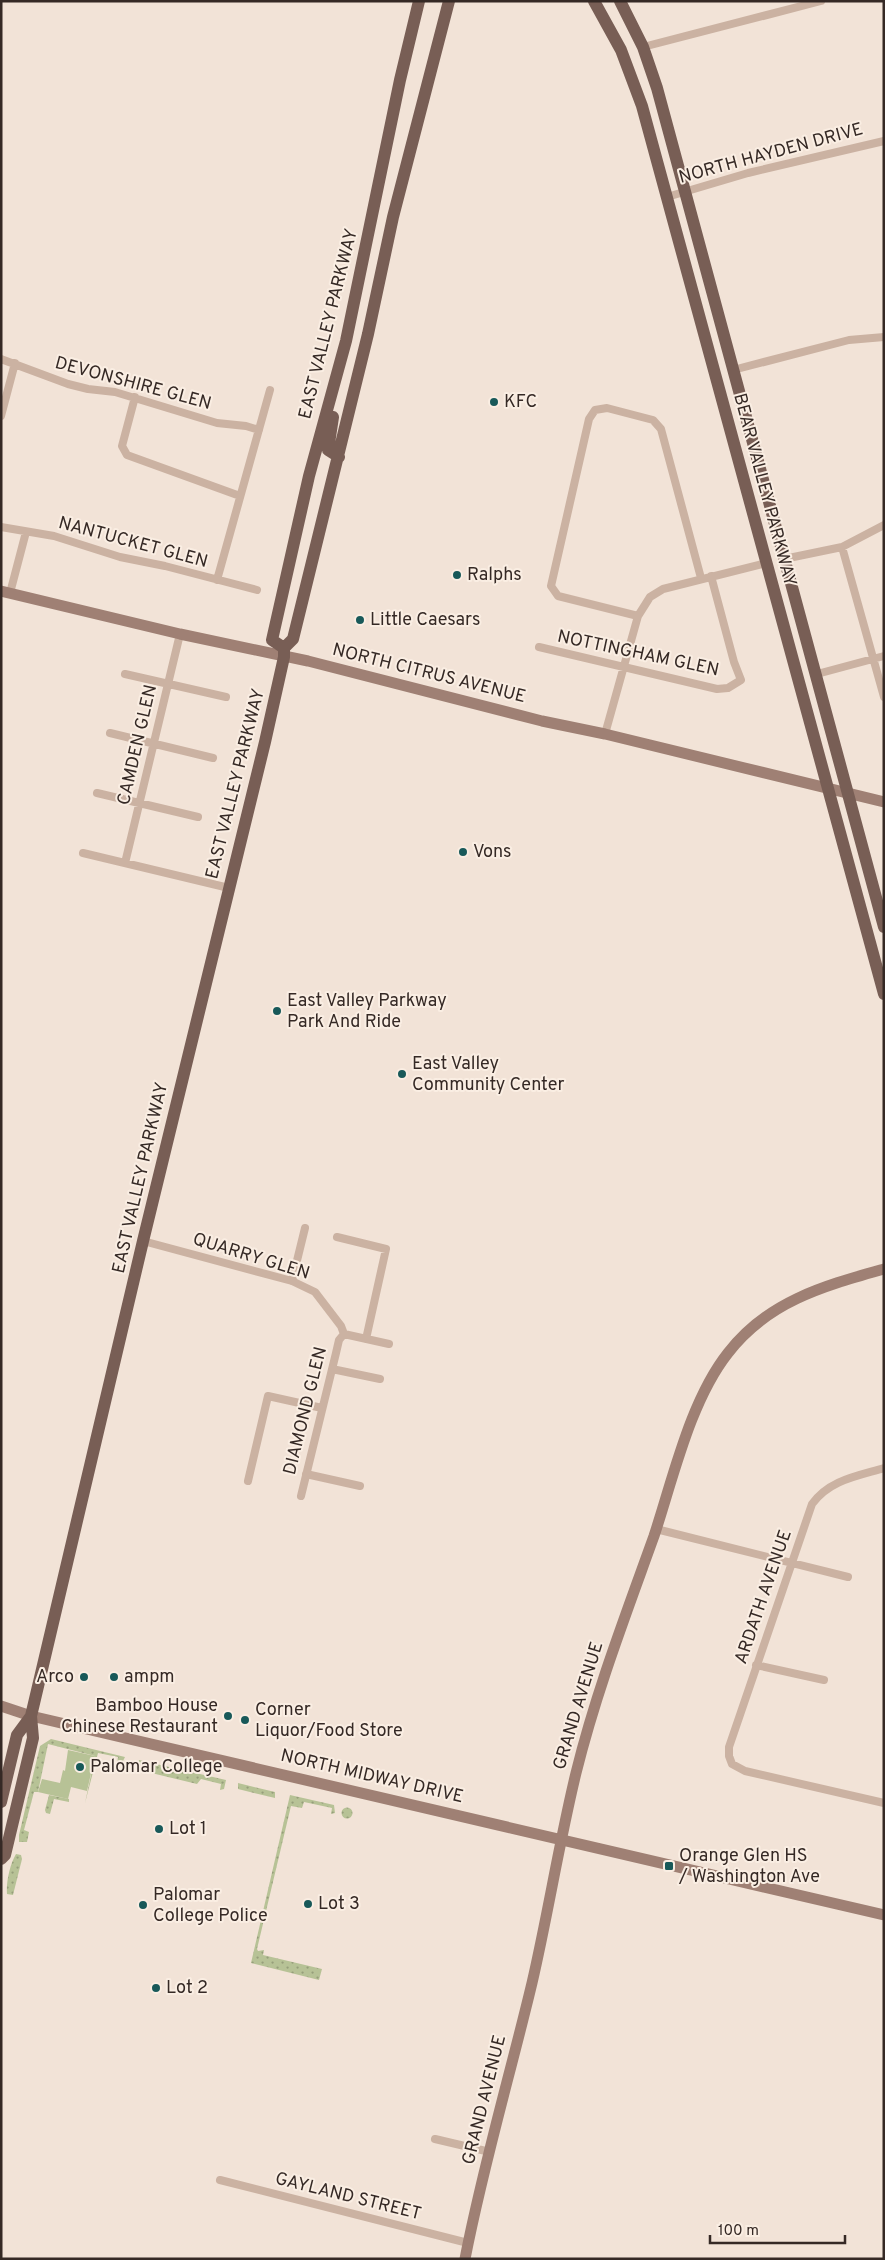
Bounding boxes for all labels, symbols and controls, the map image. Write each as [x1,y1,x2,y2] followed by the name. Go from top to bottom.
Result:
[676,118,866,190] street label: NORTH HAYDEN DRIVE
[294,226,364,422] street label: EAST VALLEY PARKWAY
[52,352,214,416] street label: DEVONSHIRE GLEN
[504,391,537,414] place label: KFC
[727,391,801,589] street label: BEAR VALLEY PARKWAY
[488,396,500,408] marker: KFC
[56,512,210,574] street label: NANTUCKET GLEN
[467,564,522,587] place label: Ralphs
[451,569,463,581] marker: Ralphs
[370,609,480,632] place label: Little Caesars
[354,614,366,626] marker: Little Caesars
[555,626,721,682] street label: NOTTINGHAM GLEN
[330,639,528,709] street label: NORTH CITRUS AVENUE
[113,682,163,808] street label: CAMDEN GLEN
[201,686,271,882] street label: EAST VALLEY PARKWAY
[473,841,512,864] place label: Vons
[457,846,469,858] marker: Vons
[287,990,447,1034] place label: East Valley Parkway Park And Ride
[271,1005,283,1017] marker: East Valley Parkway Park And Ride
[412,1053,565,1097] place label: East Valley Community Center
[396,1068,408,1080] marker: East Valley Community Center
[108,1080,174,1276] street label: EAST VALLEY PARKWAY
[190,1228,312,1286] street label: QUARRY GLEN
[279,1345,333,1477] street label: DIAMOND GLEN
[730,1527,798,1667] street label: ARDATH AVENUE
[549,1639,609,1773] street label: GRAND AVENUE
[36,1666,74,1689] place label: Arco
[124,1666,175,1689] place label: ampm
[78,1671,90,1683] marker: Arco
[108,1671,120,1683] marker: ampm
[61,1695,218,1739] place label: Bamboo House Chinese Restaurant
[255,1699,403,1743] place label: Corner Liquor/Food Store
[222,1710,234,1722] marker: Bamboo House Chinese Restaurant
[239,1714,251,1726] marker: Corner Liquor/Food Store
[278,1745,466,1809] street label: NORTH MIDWAY DRIVE
[90,1756,222,1779] place label: Palomar College
[74,1761,86,1773] marker: Palomar College
[169,1818,207,1841] place label: Lot 1
[153,1823,165,1835] marker: Lot 1
[678,1845,820,1889] place label: Orange Glen HS / Washington Ave
[663,1860,675,1872] marker: Orange Glen HS / Washington Ave
[153,1884,268,1928] place label: Palomar College Police
[318,1893,360,1916] place label: Lot 3
[302,1898,314,1910] marker: Lot 3
[137,1899,149,1911] marker: Palomar College Police
[166,1977,208,2000] place label: Lot 2
[150,1982,162,1994] marker: Lot 2
[458,2033,512,2167] street label: GRAND AVENUE
[272,2168,424,2226] street label: GAYLAND STREET
[710,2212,845,2244] scale bar
[718,2222,759,2241] text: 100 m

